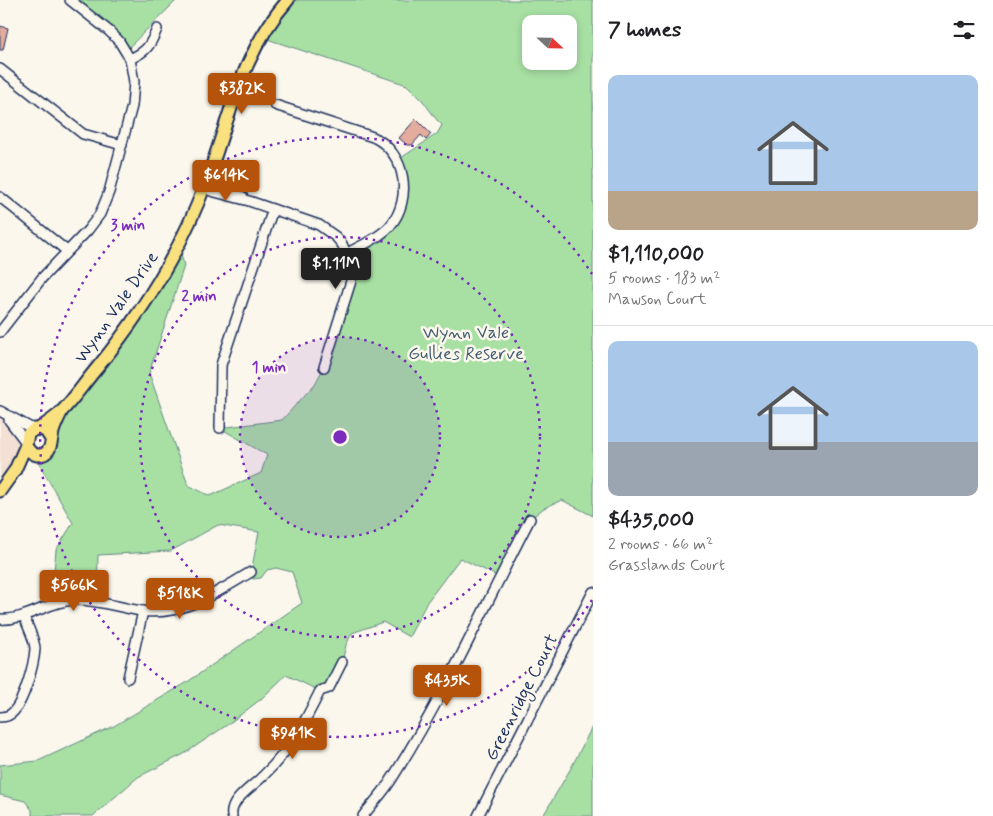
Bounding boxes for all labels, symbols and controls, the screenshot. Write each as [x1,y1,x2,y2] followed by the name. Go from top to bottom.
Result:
[522,15,578,70] north arrow
[522,15,577,70] map controls
[608,16,681,44] text: 7 homes
[950,16,978,44] icon: filters
[207,72,277,115] pin: $382K
[219,78,265,99] text: $382K
[748,108,838,198] icon: home
[191,160,261,202] pin: $614K
[203,165,249,186] text: $614K
[111,216,145,236] text: 3 min
[608,240,704,268] text: $1,110,000
[69,247,164,368] street label: Wynn Vale Drive
[295,248,377,290] pin: $1.11M
[312,253,360,274] text: $1.11M
[608,268,720,289] text: 5 rooms · 183 m²
[181,287,217,307] text: 2 min
[608,289,706,310] text: Mawson Court
[408,321,524,366] park label: Wynn Vale Gullies Reserve
[252,358,286,378] text: 1 min
[748,373,838,463] icon: home
[331,428,349,446] centre of rings
[608,506,694,534] text: $435,000
[608,534,713,555] text: 2 rooms · 66 m²
[608,555,725,576] text: Grasslands Court
[39,570,109,612] pin: $566K
[51,575,97,596] text: $566K
[145,578,215,620] pin: $518K
[157,583,203,604] text: $518K
[480,630,565,765] street label: Greenridge Court
[412,664,482,707] pin: $435K
[424,670,470,691] text: $435K
[258,718,328,760] pin: $941K
[271,723,315,744] text: $941K

